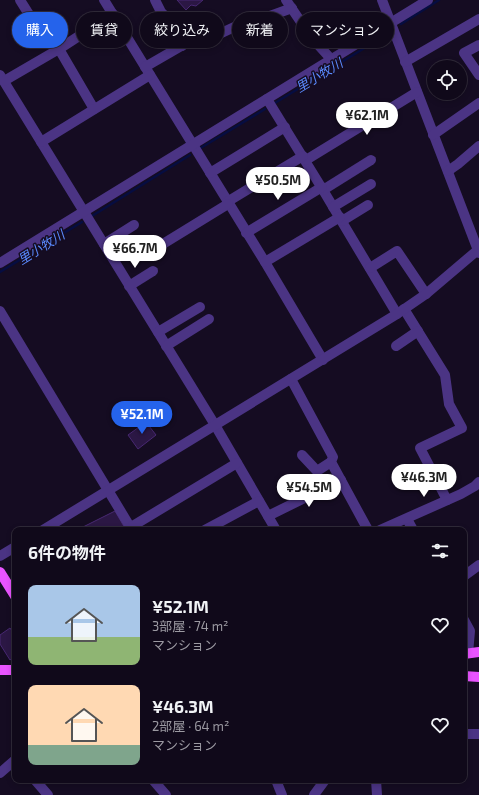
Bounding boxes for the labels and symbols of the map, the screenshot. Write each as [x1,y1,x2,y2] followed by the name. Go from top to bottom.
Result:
[293,54,347,95] water label: 里小牧川
[334,102,400,136] pin: ¥62.1M
[245,167,311,201] pin: ¥50.5M
[15,225,69,268] water label: 里小牧川
[102,235,168,269] pin: ¥66.7M
[109,401,175,435] pin: ¥52.1M
[391,464,457,498] pin: ¥46.3M
[276,474,342,508] pin: ¥54.5M

